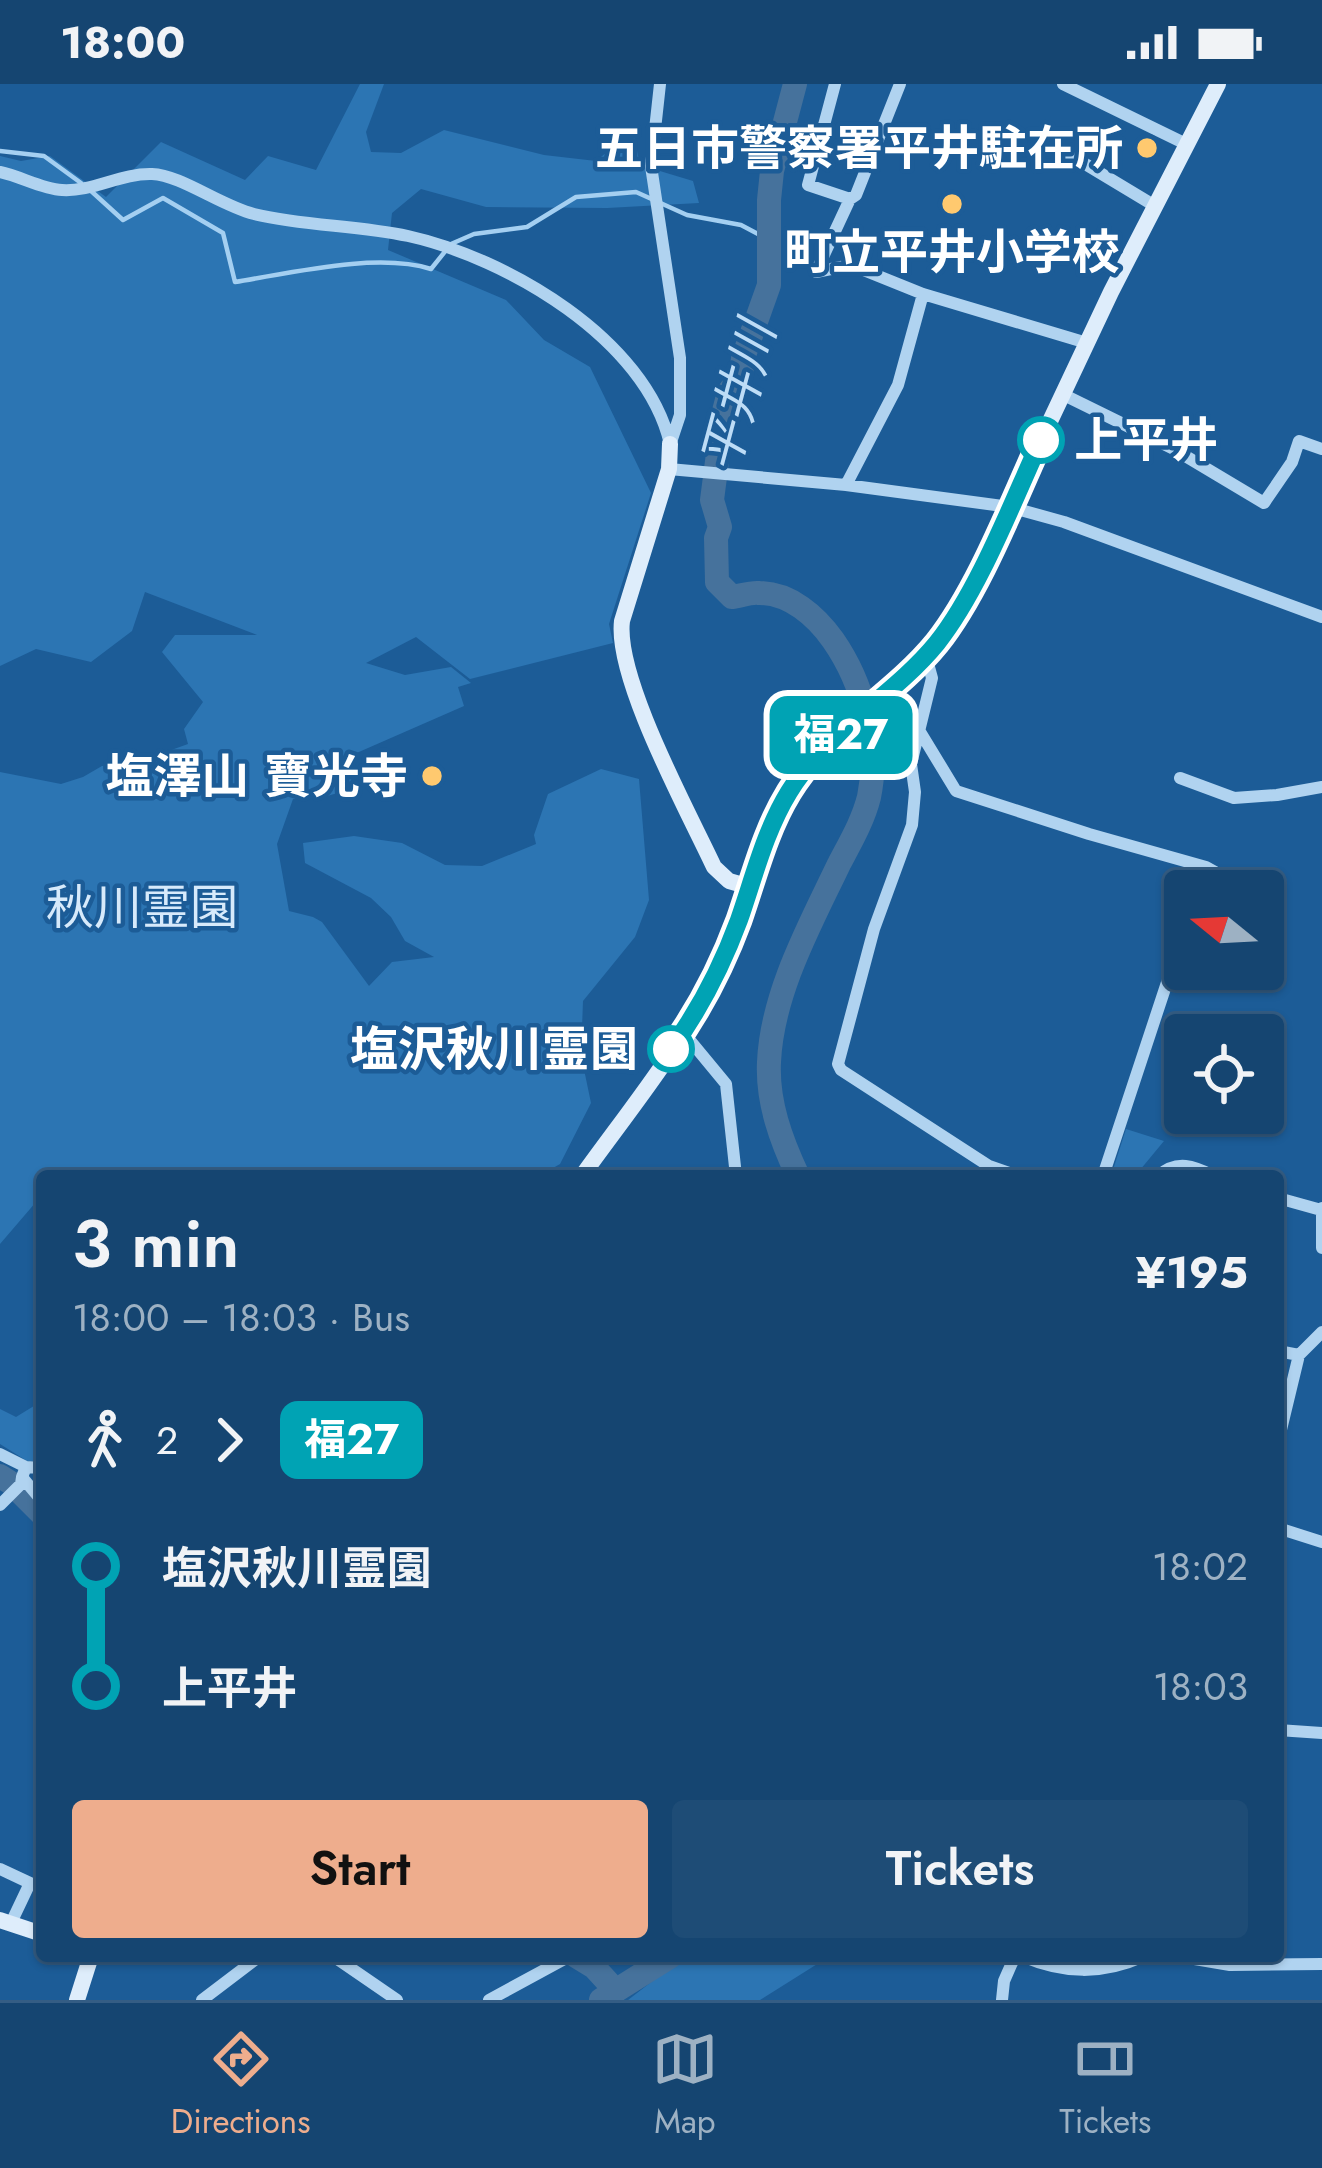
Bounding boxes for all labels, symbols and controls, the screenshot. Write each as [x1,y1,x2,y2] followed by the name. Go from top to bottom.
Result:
[60,10,185,75] text: 18:00
[595,114,1123,183] place label: 五日市警察署平井駐在所
[1134,135,1160,161] marker: 五日市警察署平井駐在所
[939,191,965,217] marker: 町立平井小学校
[784,218,1120,287] place label: 町立平井小学校
[682,309,795,480] water label: 平井川
[1074,406,1218,475] place label: 上平井
[1019,418,1063,462] marker: 上平井
[772,696,910,774] line badge: 福27
[794,704,888,765] text: 福27
[106,742,408,811] place label: 塩澤山 寶光寺
[419,763,445,789] marker: 塩澤山 寶光寺
[1164,870,1284,990] north arrow
[1164,870,1284,1134] map controls
[46,873,238,942] park label: 秋川霊園
[1164,1014,1284,1134] button: locate
[350,1015,638,1084] place label: 塩沢秋川霊園
[649,1027,693,1071] marker: 塩沢秋川霊園
[72,1196,239,1292] text: 3 min
[1136,1240,1248,1305] text: ¥195
[72,1289,410,1346] text: 18:00 – 18:03 · Bus
[72,1407,138,1473] icon: walk
[196,1407,262,1473] icon: forward
[304,1409,399,1470] text: 福27
[156,1412,178,1469] text: 2
[162,1536,432,1601] text: 塩沢秋川霊園
[1152,1538,1248,1595] text: 18:02
[162,1656,297,1721] text: 上平井
[1153,1658,1248,1715] text: 18:03
[72,1800,648,1938] button: Start
[672,1800,1248,1938] button: Tickets
[171,2026,310,2145] tab: Directions
[652,2026,718,2145] tab: Map
[1059,2026,1151,2145] tab: Tickets

